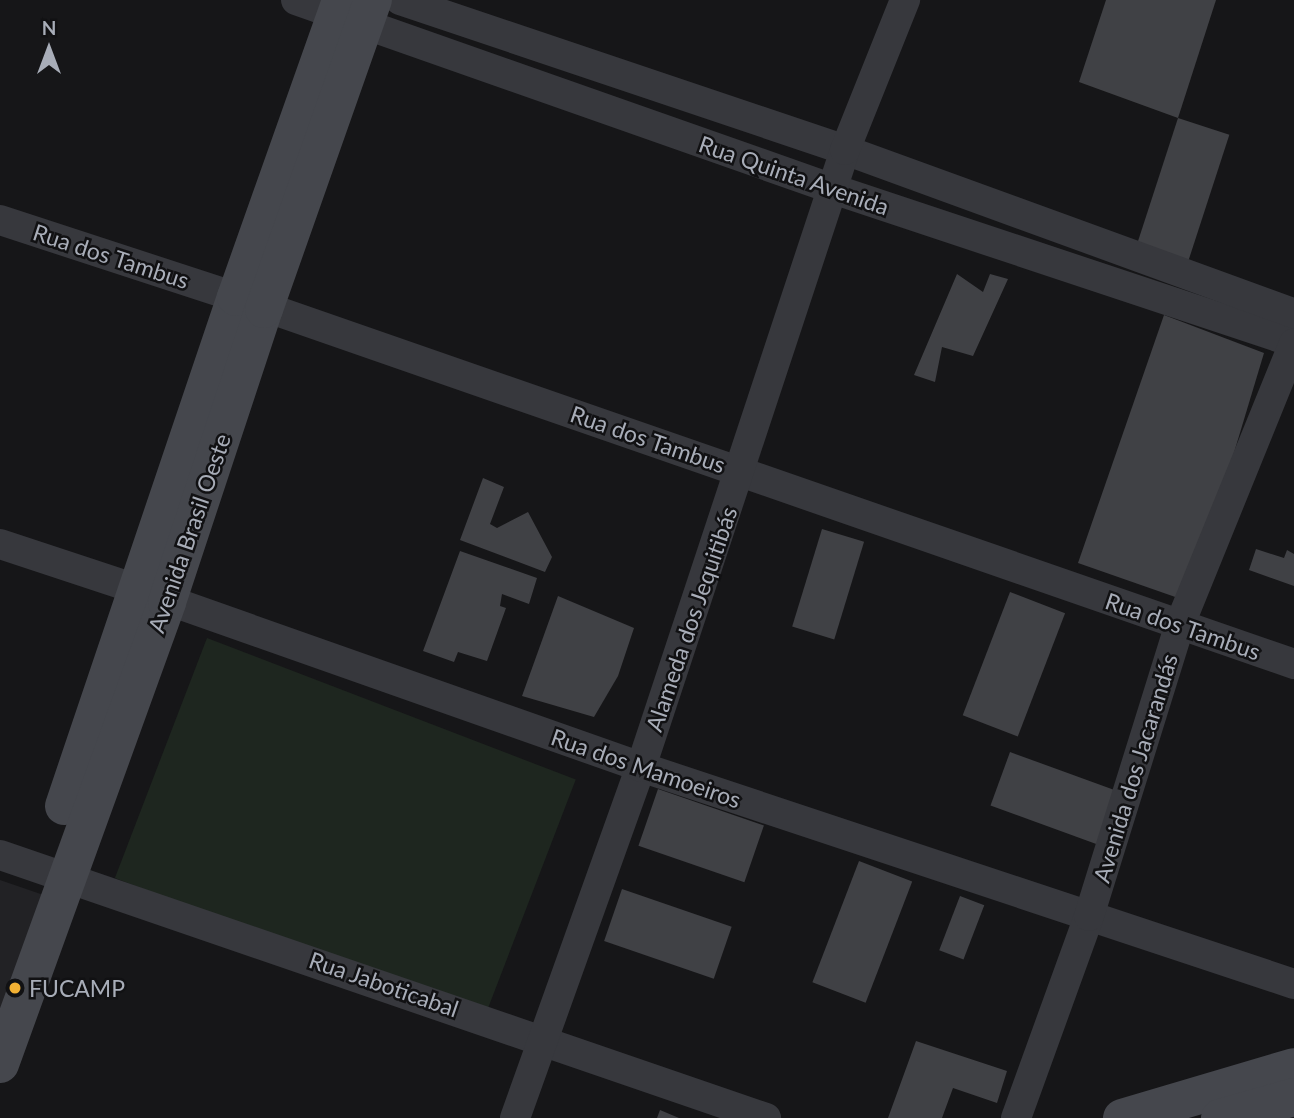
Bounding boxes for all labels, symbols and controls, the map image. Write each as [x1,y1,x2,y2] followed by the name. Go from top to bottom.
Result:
[14,14,84,84] north arrow
[42,16,56,39] text: N
[695,129,893,221] street label: Rua Quinta Avenida
[29,218,193,294] street label: Rua dos Tambus
[567,399,729,479] street label: Rua dos Tambus
[142,430,236,636] street label: Avenida Brasil Oeste
[639,503,743,735] street label: Alameda dos Jequitibás
[1102,586,1264,666] street label: Rua dos Tambus
[1087,650,1183,886] street label: Avenida dos Jacarandás
[548,723,744,813] street label: Rua dos Mamoeiros
[305,945,463,1023] street label: Rua Jaboticabal
[29,974,125,1002] place label: FUCAMP
[7,980,23,996] marker: FUCAMP

